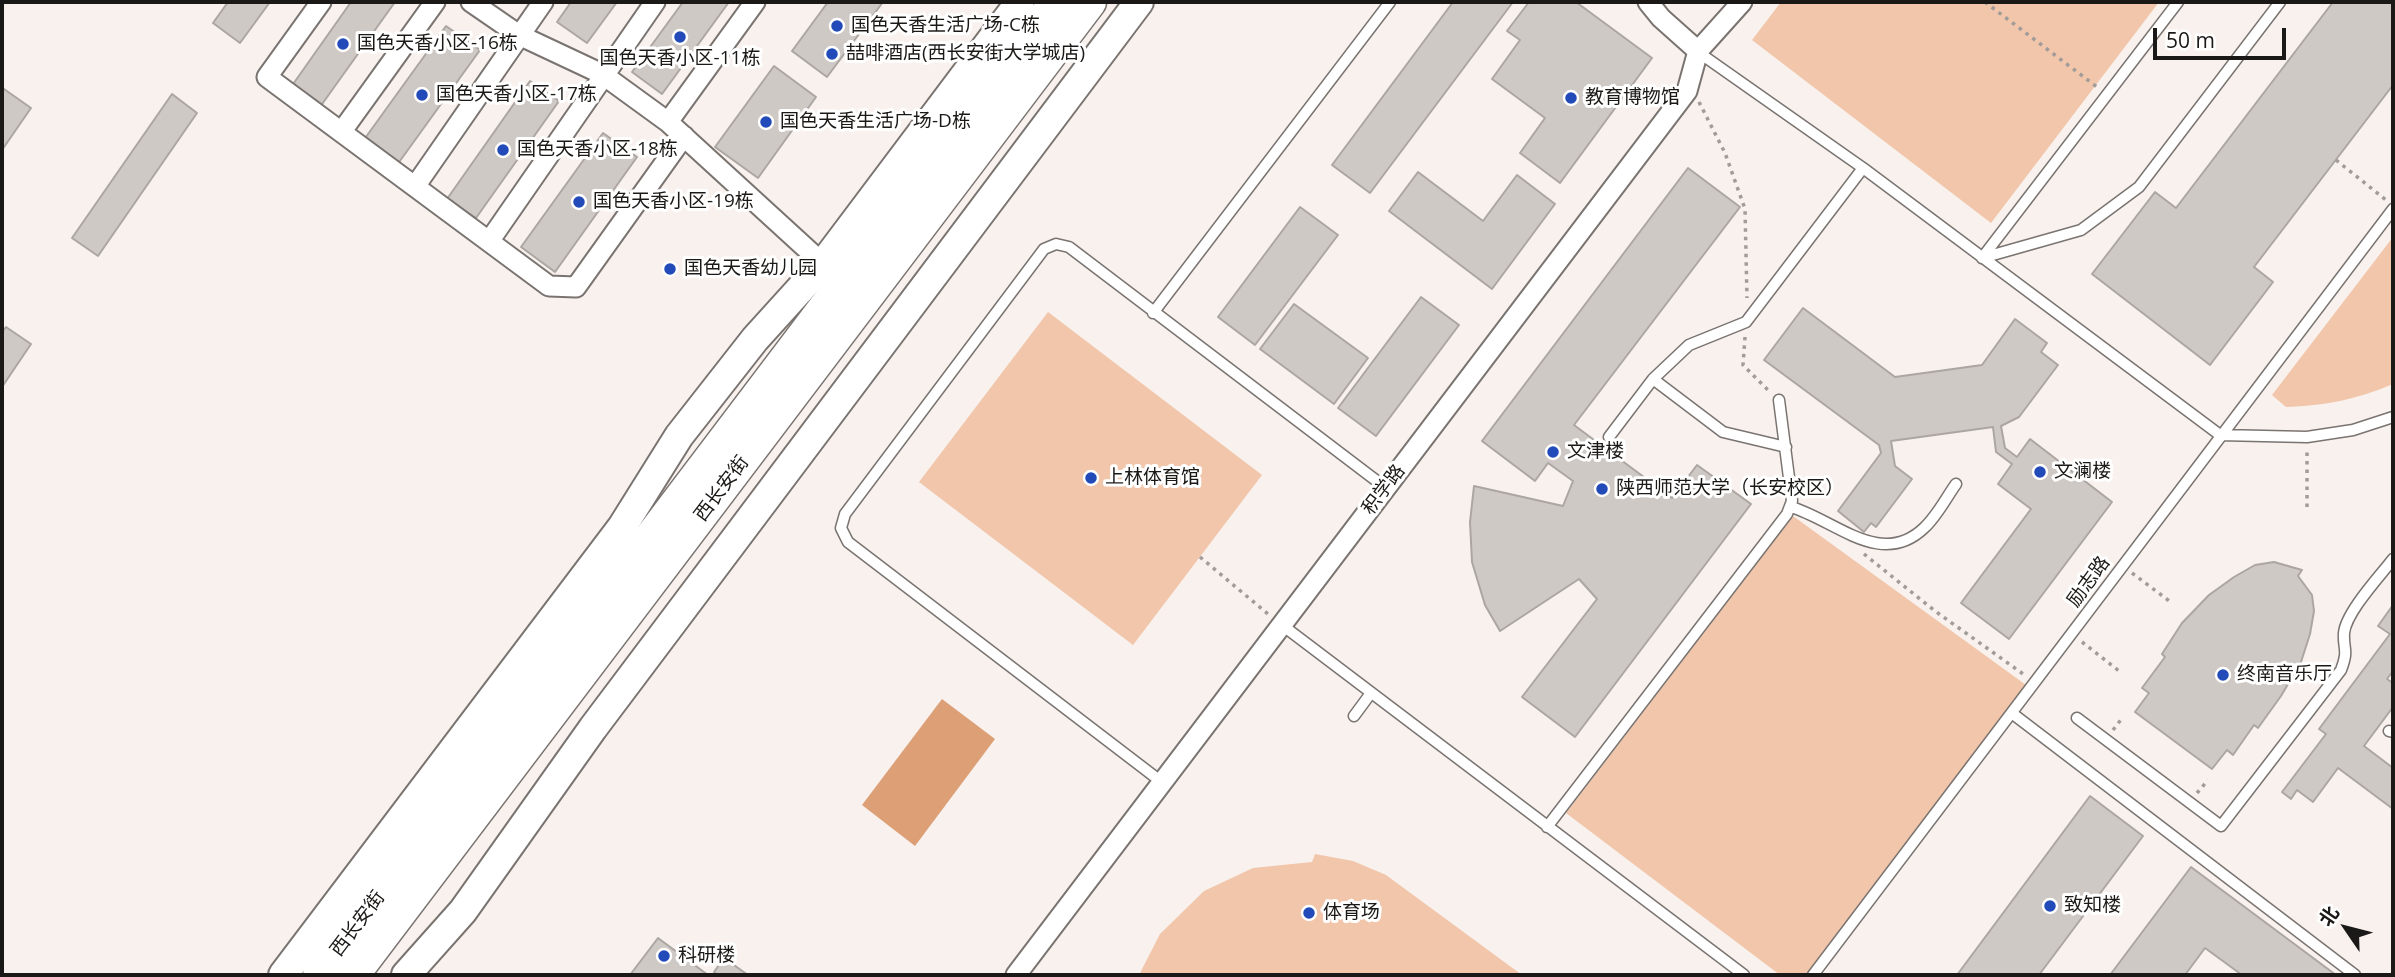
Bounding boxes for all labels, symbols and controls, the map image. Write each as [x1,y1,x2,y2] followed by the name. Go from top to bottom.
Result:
[2157,14,2290,58] scale bar
[851,15,1040,37] place label: 国色天香生活广场-C栋
[829,18,845,34] marker: 国色天香生活广场-C栋
[2166,26,2215,54] text: 50 m
[672,29,688,45] marker: 国色天香小区-11栋
[357,33,518,55] place label: 国色天香小区-16栋
[335,36,351,52] marker: 国色天香小区-16栋
[846,43,1085,65] place label: 喆啡酒店(西长安街大学城店)
[824,46,840,62] marker: 喆啡酒店(西长安街大学城店)
[600,48,760,70] place label: 国色天香小区-11栋
[436,84,597,106] place label: 国色天香小区-17栋
[414,87,430,103] marker: 国色天香小区-17栋
[1585,87,1680,109] place label: 教育博物馆
[1563,90,1579,106] marker: 教育博物馆
[780,111,971,133] place label: 国色天香生活广场-D栋
[758,114,774,130] marker: 国色天香生活广场-D栋
[517,139,678,161] place label: 国色天香小区-18栋
[495,142,511,158] marker: 国色天香小区-18栋
[593,191,754,213] place label: 国色天香小区-19栋
[571,194,587,210] marker: 国色天香小区-19栋
[684,258,817,280] place label: 国色天香幼儿园
[662,261,678,277] marker: 国色天香幼儿园
[1567,441,1624,463] place label: 文津楼
[1545,444,1561,460] marker: 文津楼
[690,452,754,526] street label: 西长安街
[1358,460,1410,520] street label: 积学路
[2054,461,2111,483] place label: 文澜楼
[2032,464,2048,480] marker: 文澜楼
[1105,467,1200,489] place label: 上林体育馆
[1083,470,1099,486] marker: 上林体育馆
[1616,478,1844,500] place label: 陕西师范大学（长安校区）
[1594,481,1610,497] marker: 陕西师范大学（长安校区）
[2063,552,2115,612] street label: 励志路
[2237,664,2332,686] place label: 终南音乐厅
[2215,667,2231,683] marker: 终南音乐厅
[326,887,390,961] street label: 西长安街
[2311,893,2381,963] north arrow
[2064,895,2121,917] place label: 致知楼
[2042,898,2058,914] marker: 致知楼
[2313,901,2345,931] text: 北
[1323,902,1380,924] place label: 体育场
[1301,905,1317,921] marker: 体育场
[678,945,735,967] place label: 科研楼
[656,948,672,964] marker: 科研楼

